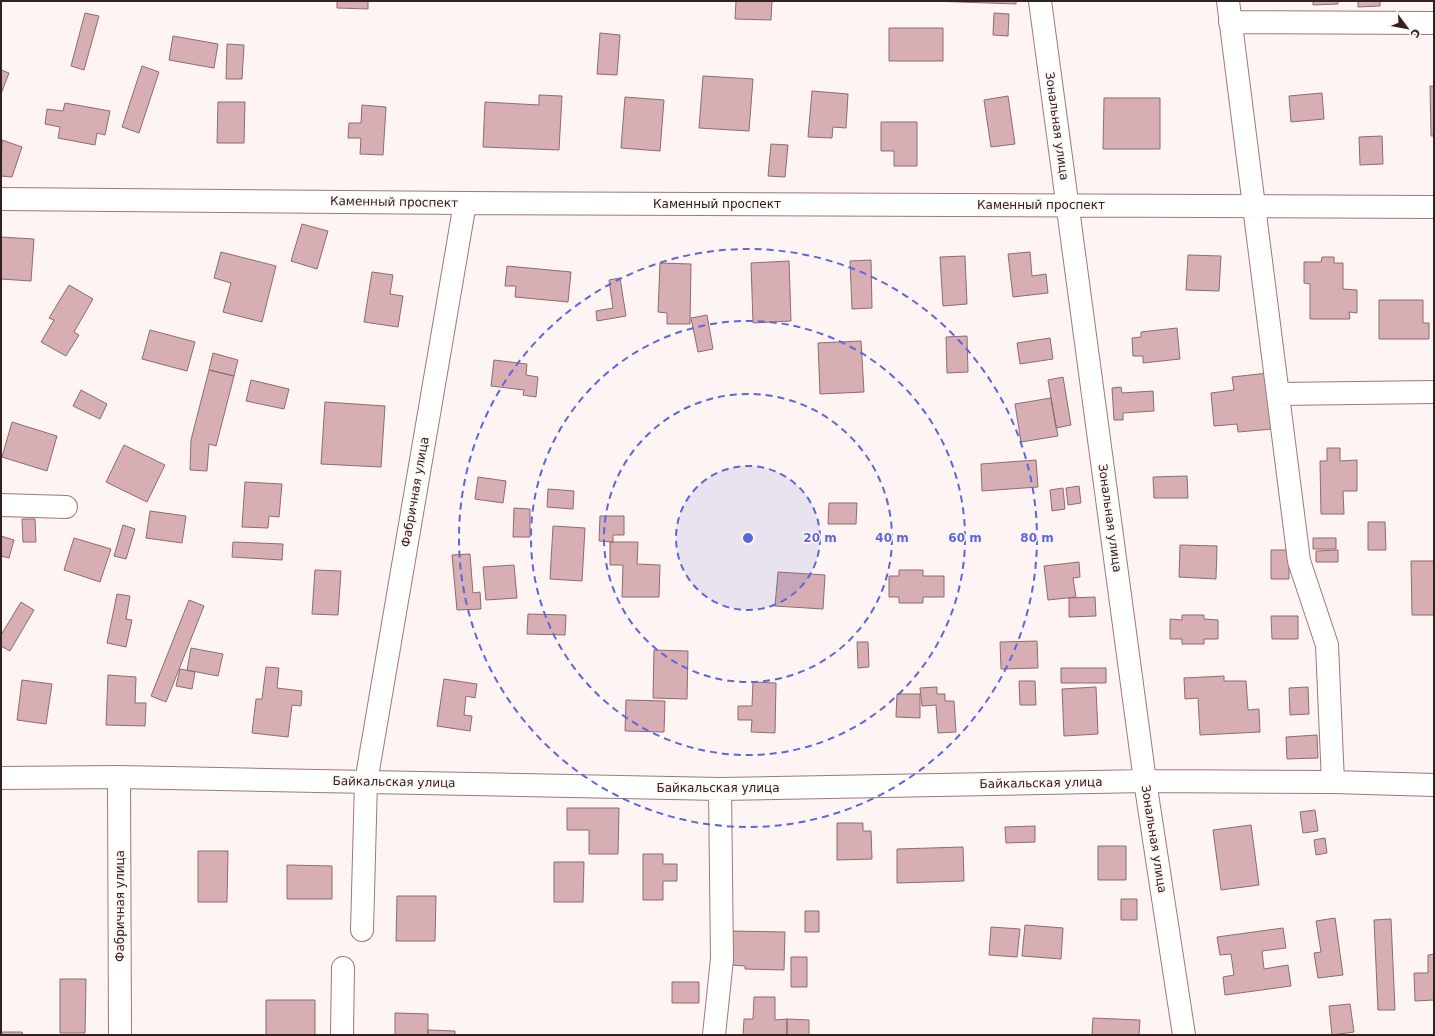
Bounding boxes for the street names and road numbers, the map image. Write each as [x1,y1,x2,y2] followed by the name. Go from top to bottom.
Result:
[1042,71,1072,181] street label: Зональная улица
[330,194,458,210] street label: Каменный проспект
[653,197,781,211] street label: Каменный проспект
[977,198,1105,212] street label: Каменный проспект
[398,436,432,548] street label: Фабричная улица
[1095,463,1125,573] street label: Зональная улица
[332,774,456,790] street label: Байкальская улица
[979,775,1103,791] street label: Байкальская улица
[656,781,780,795] street label: Байкальская улица
[1139,784,1169,894] street label: Зональная улица
[113,850,127,962] street label: Фабричная улица

